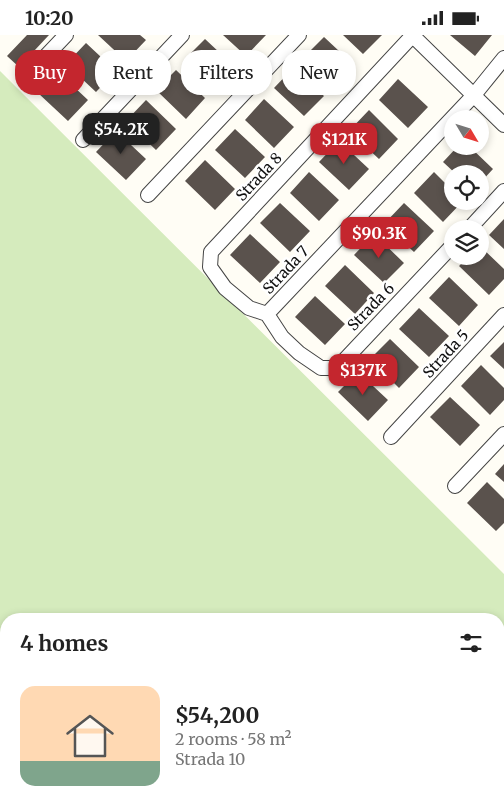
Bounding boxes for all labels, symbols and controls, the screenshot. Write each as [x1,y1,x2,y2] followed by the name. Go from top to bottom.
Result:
[25,6,74,30] text: 10:20
[15,50,85,95] chip: Buy
[95,50,171,95] chip: Rent
[181,50,272,95] chip: Filters
[282,50,356,95] chip: New
[444,110,489,155] north arrow
[444,110,489,265] map controls
[80,113,162,155] pin: $54.2K
[94,119,148,139] text: $54.2K
[309,123,379,165] pin: $121K
[321,129,367,149] text: $121K
[232,149,286,205] street label: Strada 8
[444,165,489,210] button: locate
[338,217,420,259] pin: $90.3K
[444,220,489,265] button: layers
[351,223,407,243] text: $90.3K
[259,241,313,298] street label: Strada 7
[343,279,398,335] street label: Strada 6
[419,326,473,382] street label: Strada 5
[328,353,398,396] pin: $137K
[339,360,387,380] text: $137K
[457,629,485,657] icon: filters
[20,630,108,657] text: 4 homes
[175,702,259,729] text: $54,200
[60,706,120,766] icon: home
[175,729,292,749] text: 2 rooms · 58 m²
[175,749,245,769] text: Strada 10

